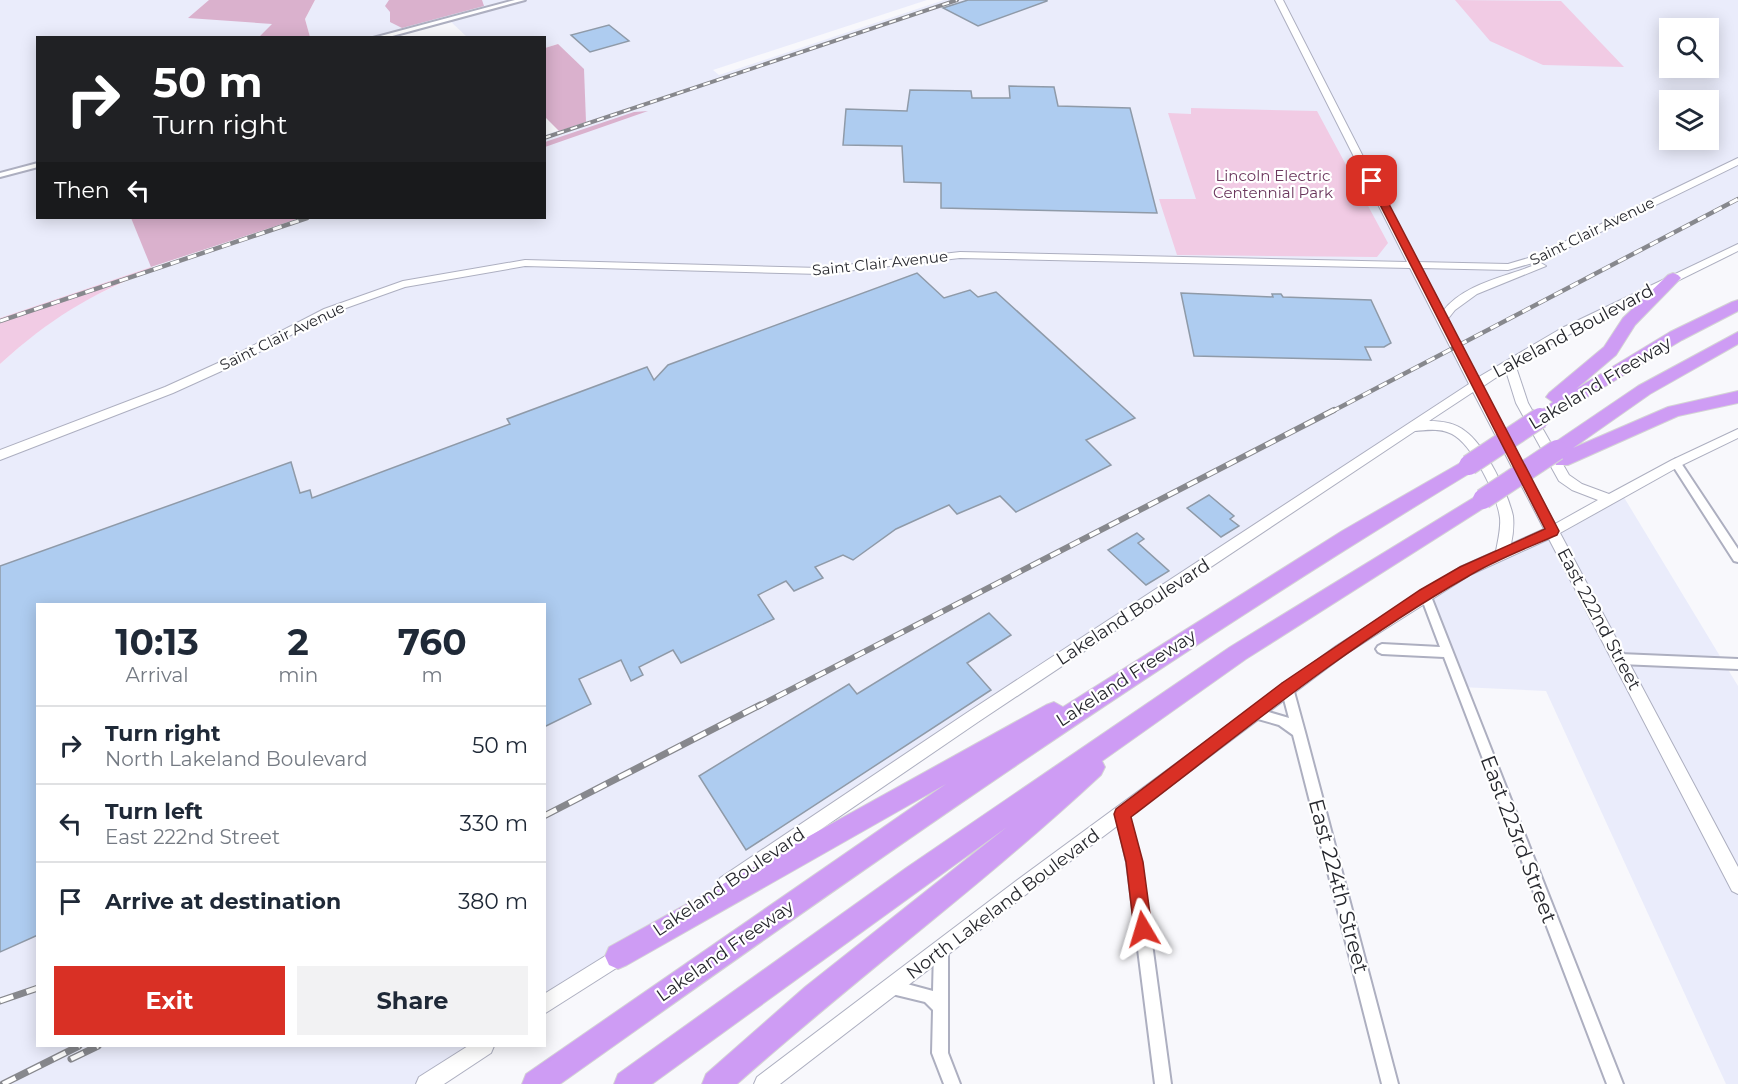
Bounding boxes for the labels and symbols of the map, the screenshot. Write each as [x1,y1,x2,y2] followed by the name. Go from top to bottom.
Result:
[1346,155,1397,206] pin
[1213,166,1333,202] park label: Lincoln Electric Centennial Park
[1527,193,1657,269] street label: Saint Clair Avenue
[811,246,949,280] street label: Saint Clair Avenue
[1489,279,1657,383] street label: Lakeland Boulevard
[217,298,347,374] street label: Saint Clair Avenue
[1525,332,1675,434] street label: Lakeland Freeway
[1552,544,1646,694] street label: East 222nd Street
[1052,554,1214,670] street label: Lakeland Boulevard
[1052,624,1200,731] street label: Lakeland Freeway
[1475,752,1563,926] street label: East 223rd Street
[1304,796,1374,976] street label: East 224th Street
[649,823,809,941] street label: Lakeland Boulevard
[902,824,1104,984] street label: North Lakeland Boulevard
[652,895,798,1007] street label: Lakeland Freeway
[1111,897,1175,961] position arrow

